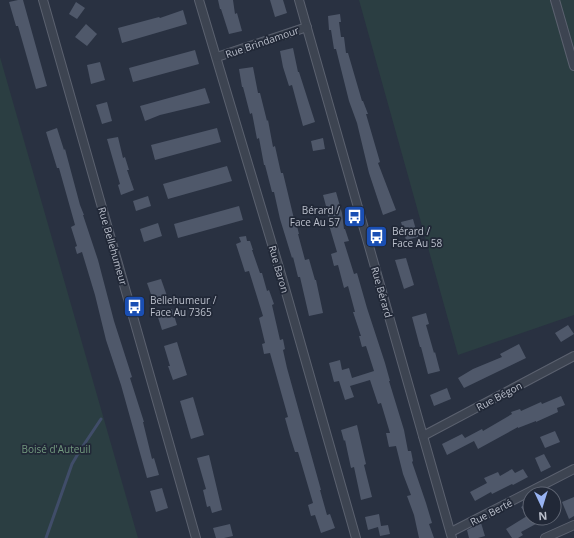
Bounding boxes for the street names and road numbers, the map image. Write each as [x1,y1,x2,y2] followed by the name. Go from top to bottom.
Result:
[223,23,301,61] street label: Rue Brindamour
[95,205,131,287] street label: Rue Bellehumeur
[266,244,292,294] street label: Rue Baron
[368,265,396,319] street label: Rue Bérard
[474,378,524,414] street label: Rue Bégon
[467,495,515,529] street label: Rue Berté

